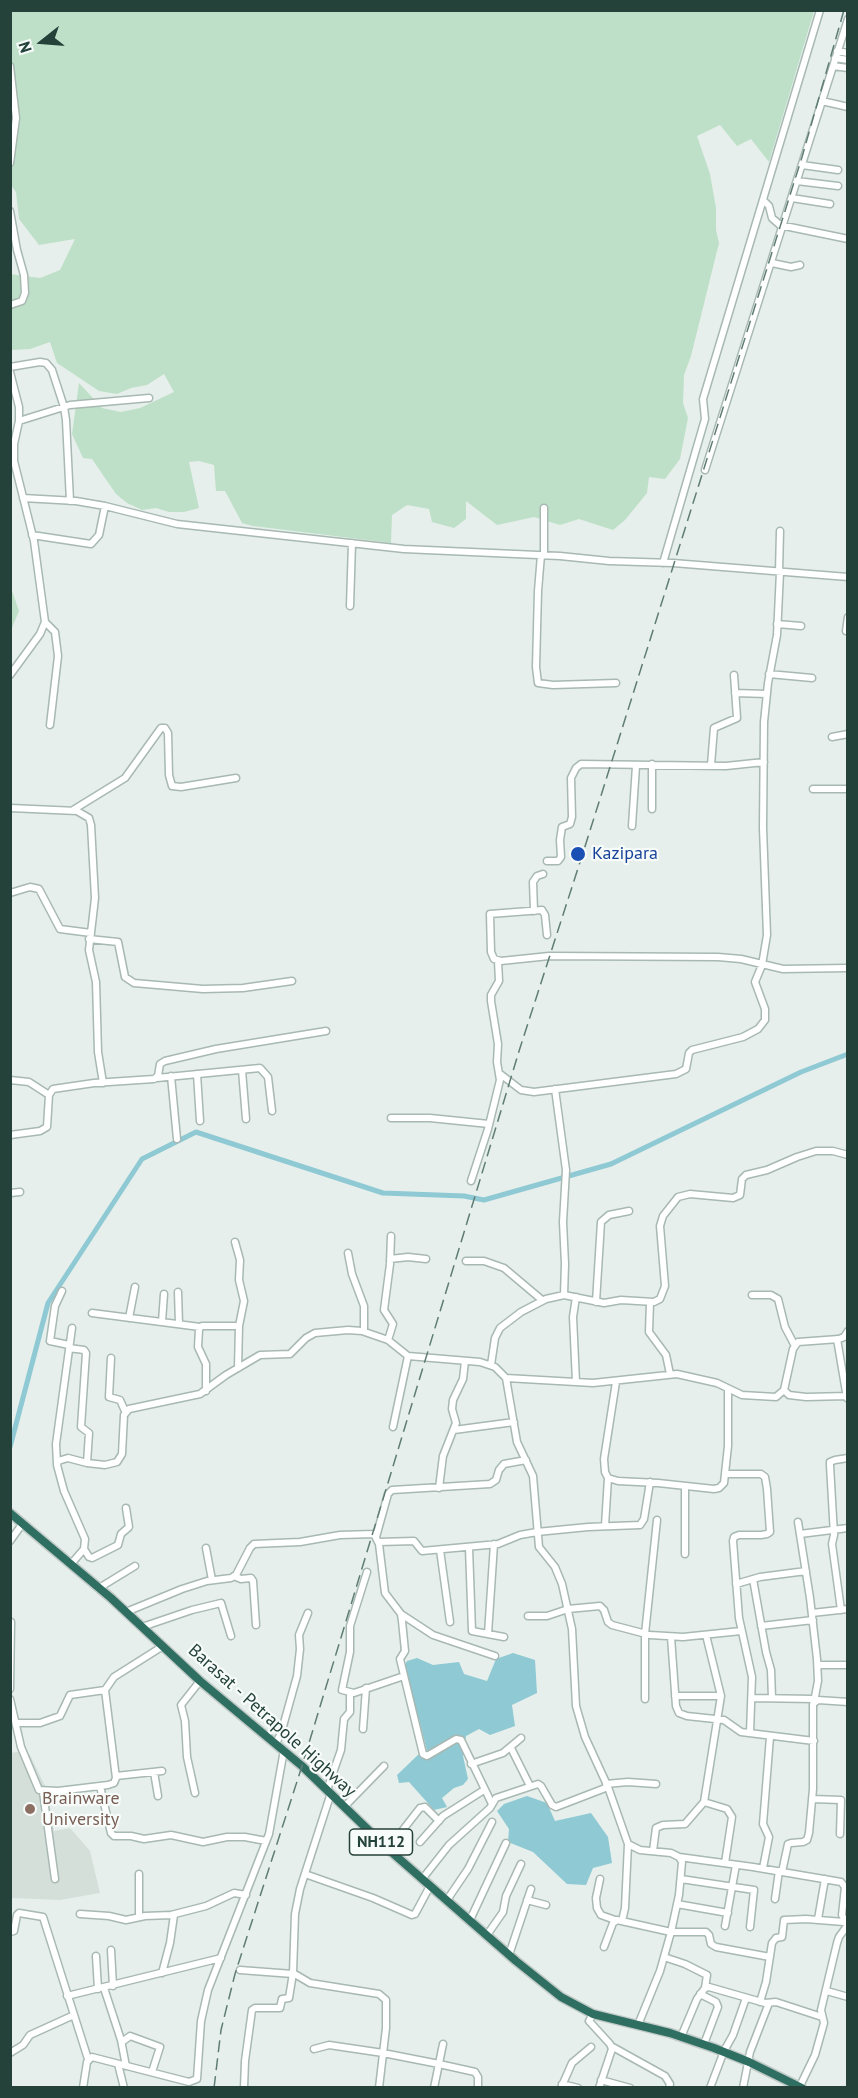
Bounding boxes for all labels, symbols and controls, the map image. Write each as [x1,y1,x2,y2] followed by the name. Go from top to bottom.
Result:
[12,12,72,72] north arrow
[14,39,36,55] text: N
[592,843,658,865] place label: Kazipara
[569,845,587,863] marker: Kazipara
[184,1640,360,1802] street label: Barasat - Petrapole Highway
[42,1788,120,1830] place label: Brainware University
[23,1802,37,1816] marker: Brainware University
[350,1829,412,1855] road number: NH112

